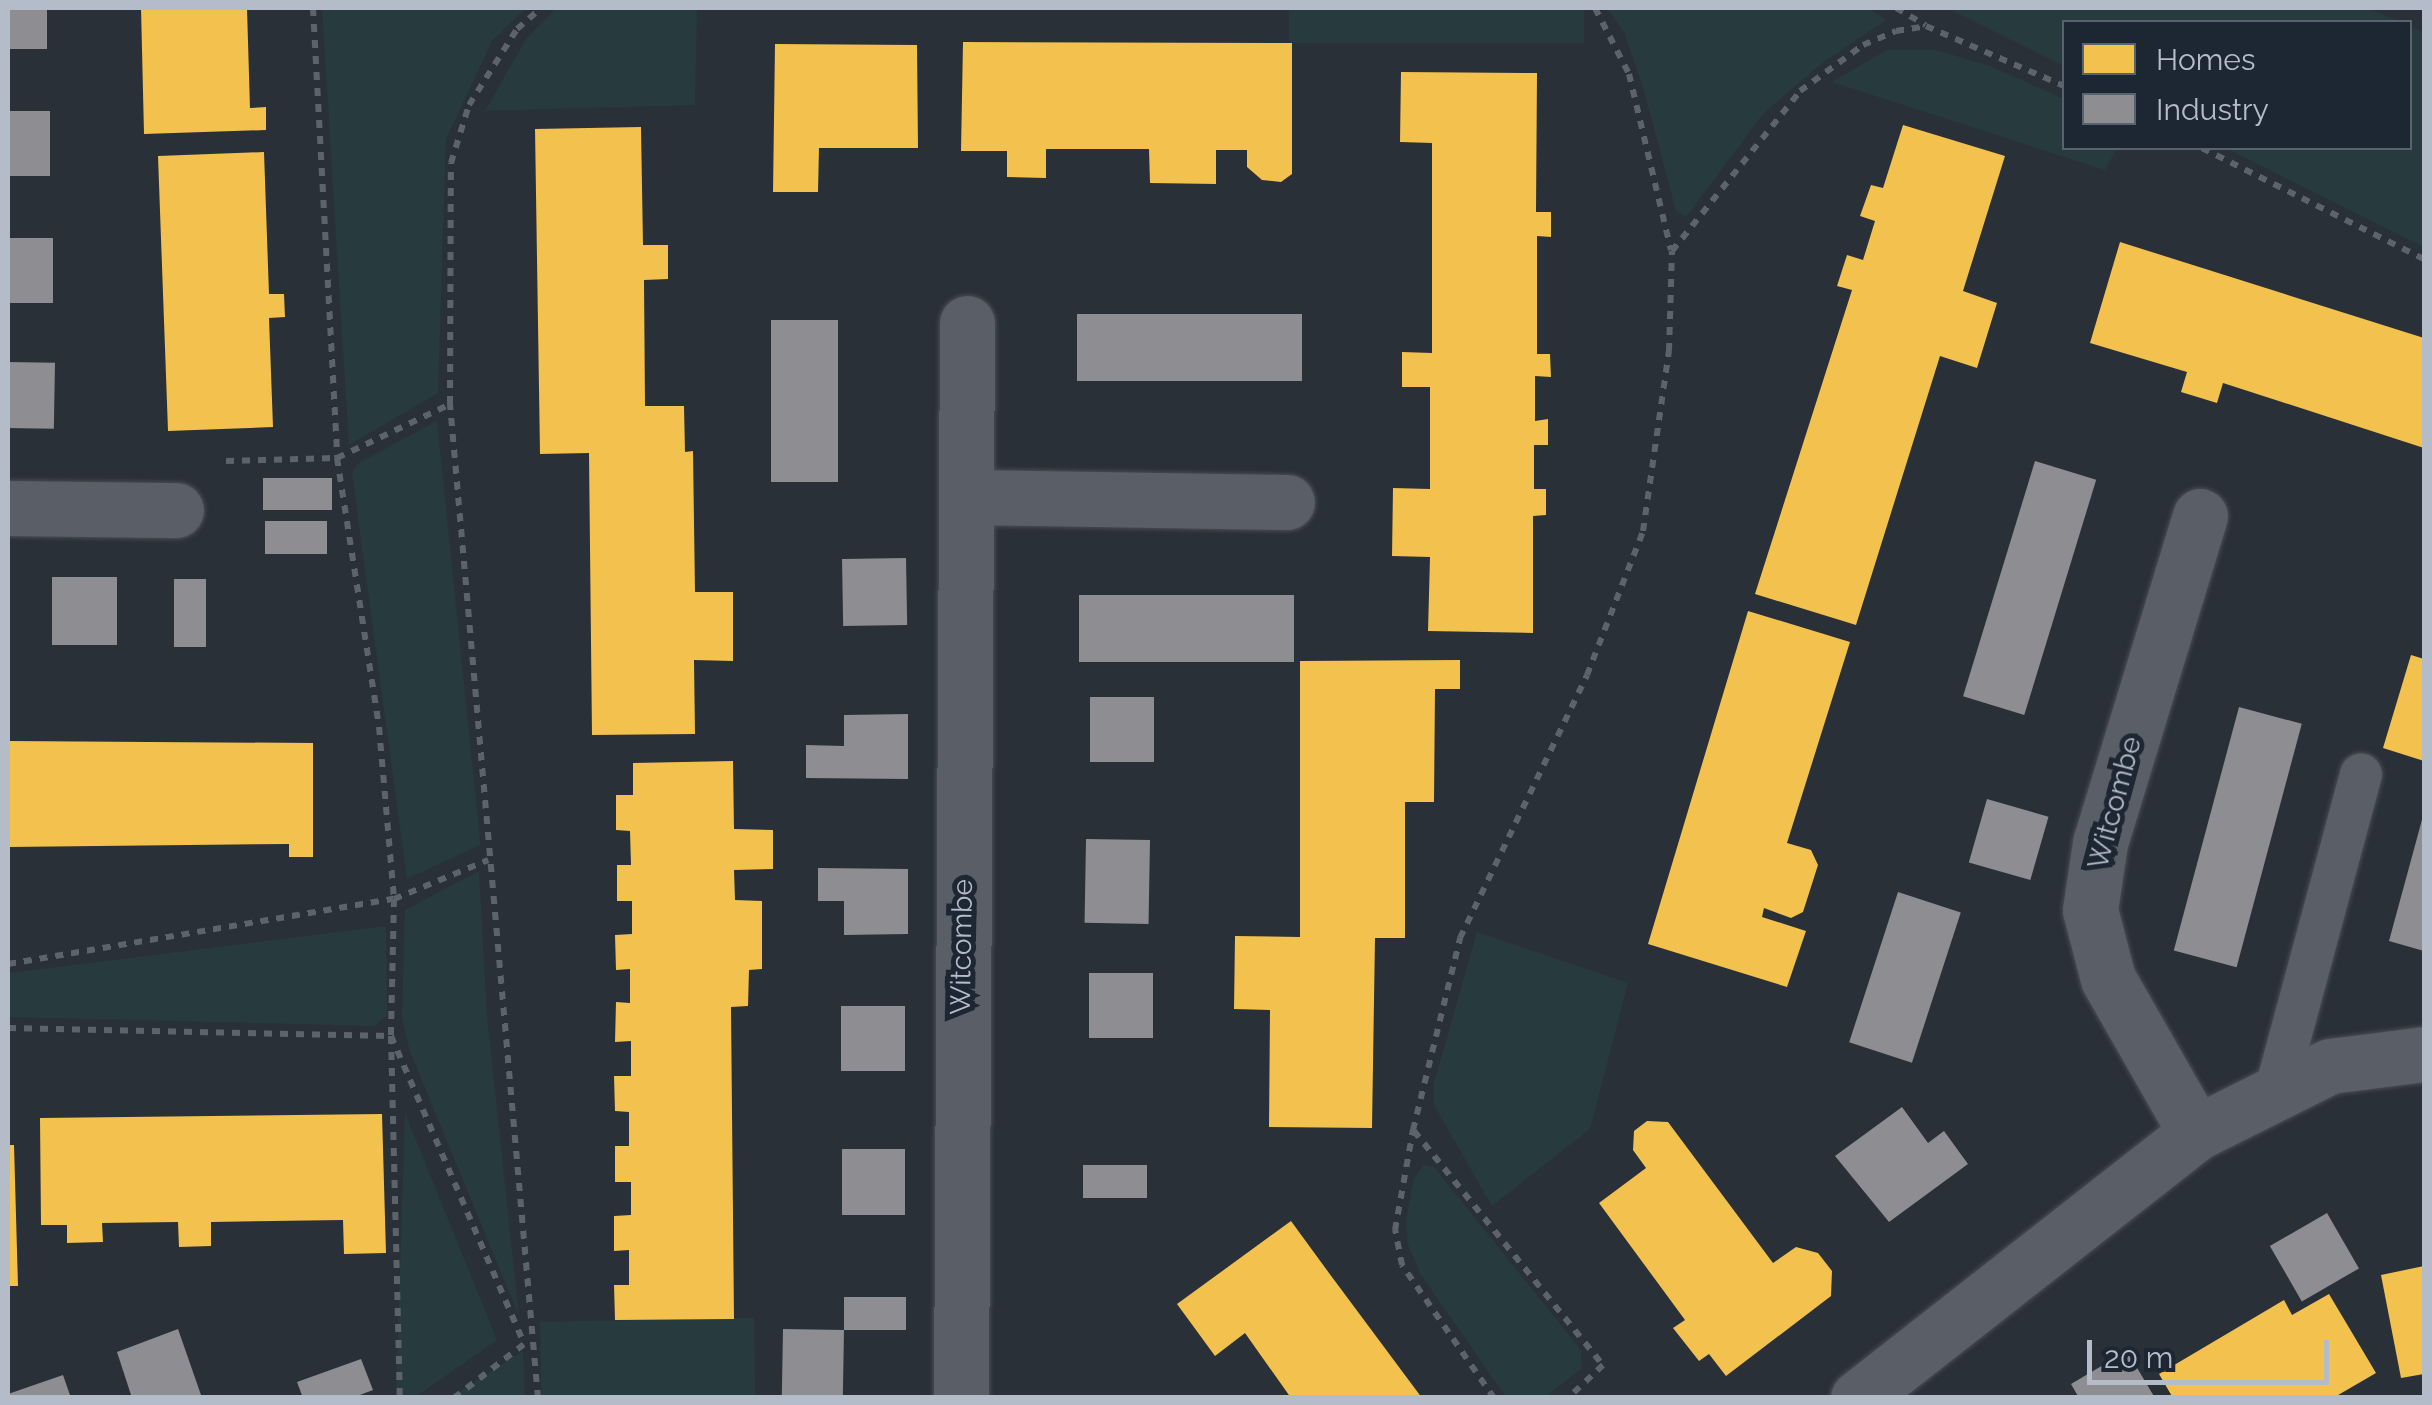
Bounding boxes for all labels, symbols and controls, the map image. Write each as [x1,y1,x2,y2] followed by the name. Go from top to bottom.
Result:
[2062,20,2412,150] legend
[2156,42,2255,77] text: Homes
[2156,92,2269,127] text: Industry
[2081,733,2149,873] street label: Witcombe
[944,879,980,1015] street label: Witcombe
[2092,1320,2334,1382] scale bar
[2104,1340,2173,1375] text: 20 m

